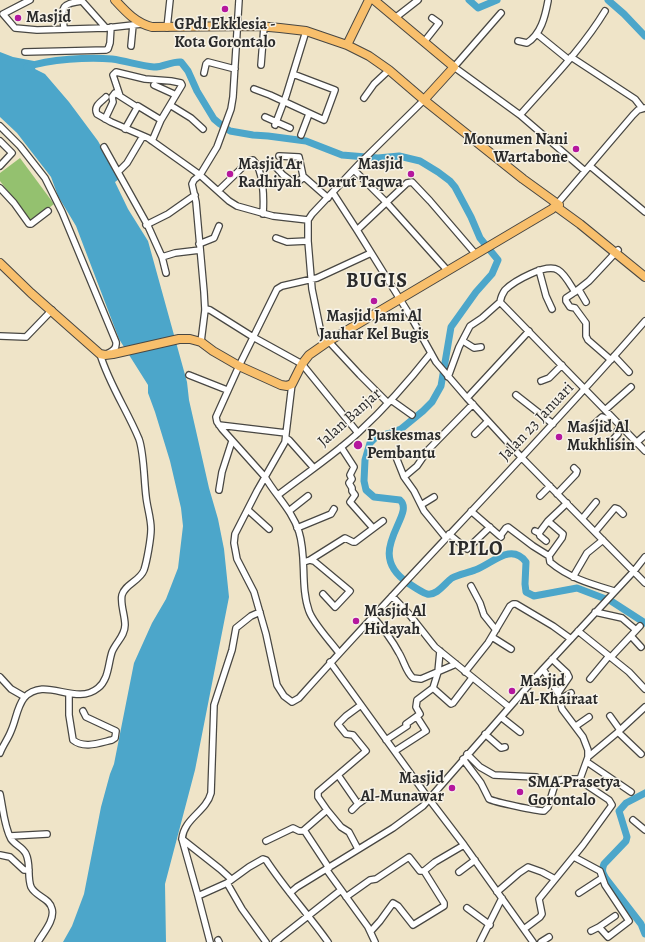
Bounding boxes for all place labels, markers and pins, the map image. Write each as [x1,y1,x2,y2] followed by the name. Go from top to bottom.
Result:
[220,4,230,14] marker: GPdI Ekklesia - Kota Gorontalo
[26,8,71,28] place label: Masjid
[13,13,23,23] marker: Masjid
[174,15,276,53] place label: GPdI Ekklesia - Kota Gorontalo
[463,130,568,168] place label: Monumen Nani Wartabone
[571,144,581,154] marker: Monumen Nani Wartabone
[238,155,302,193] place label: Masjid Ar Radhiyah
[317,155,403,193] place label: Masjid Darut Taqwa
[225,169,235,179] marker: Masjid Ar Radhiyah
[406,169,416,179] marker: Masjid Darut Taqwa
[369,296,379,306] marker: Masjid Jami Al Jauhar Kel Bugis
[319,307,429,345] place label: Masjid Jami Al Jauhar Kel Bugis
[567,418,635,456] place label: Masjid Al Mukhlisin
[367,426,441,464] place label: Puskesmas Pembantu
[554,432,564,442] marker: Masjid Al Mukhlisin
[352,439,364,451] marker: Puskesmas Pembantu
[364,602,426,640] place label: Masjid Al Hidayah
[351,616,361,626] marker: Masjid Al Hidayah
[520,672,598,710] place label: Masjid Al-Khairaat
[507,686,517,696] marker: Masjid Al-Khairaat
[360,769,444,807] place label: Masjid Al-Munawar
[528,773,620,811] place label: SMA Prasetya Gorontalo
[447,783,457,793] marker: Masjid Al-Munawar
[515,787,525,797] marker: SMA Prasetya Gorontalo

